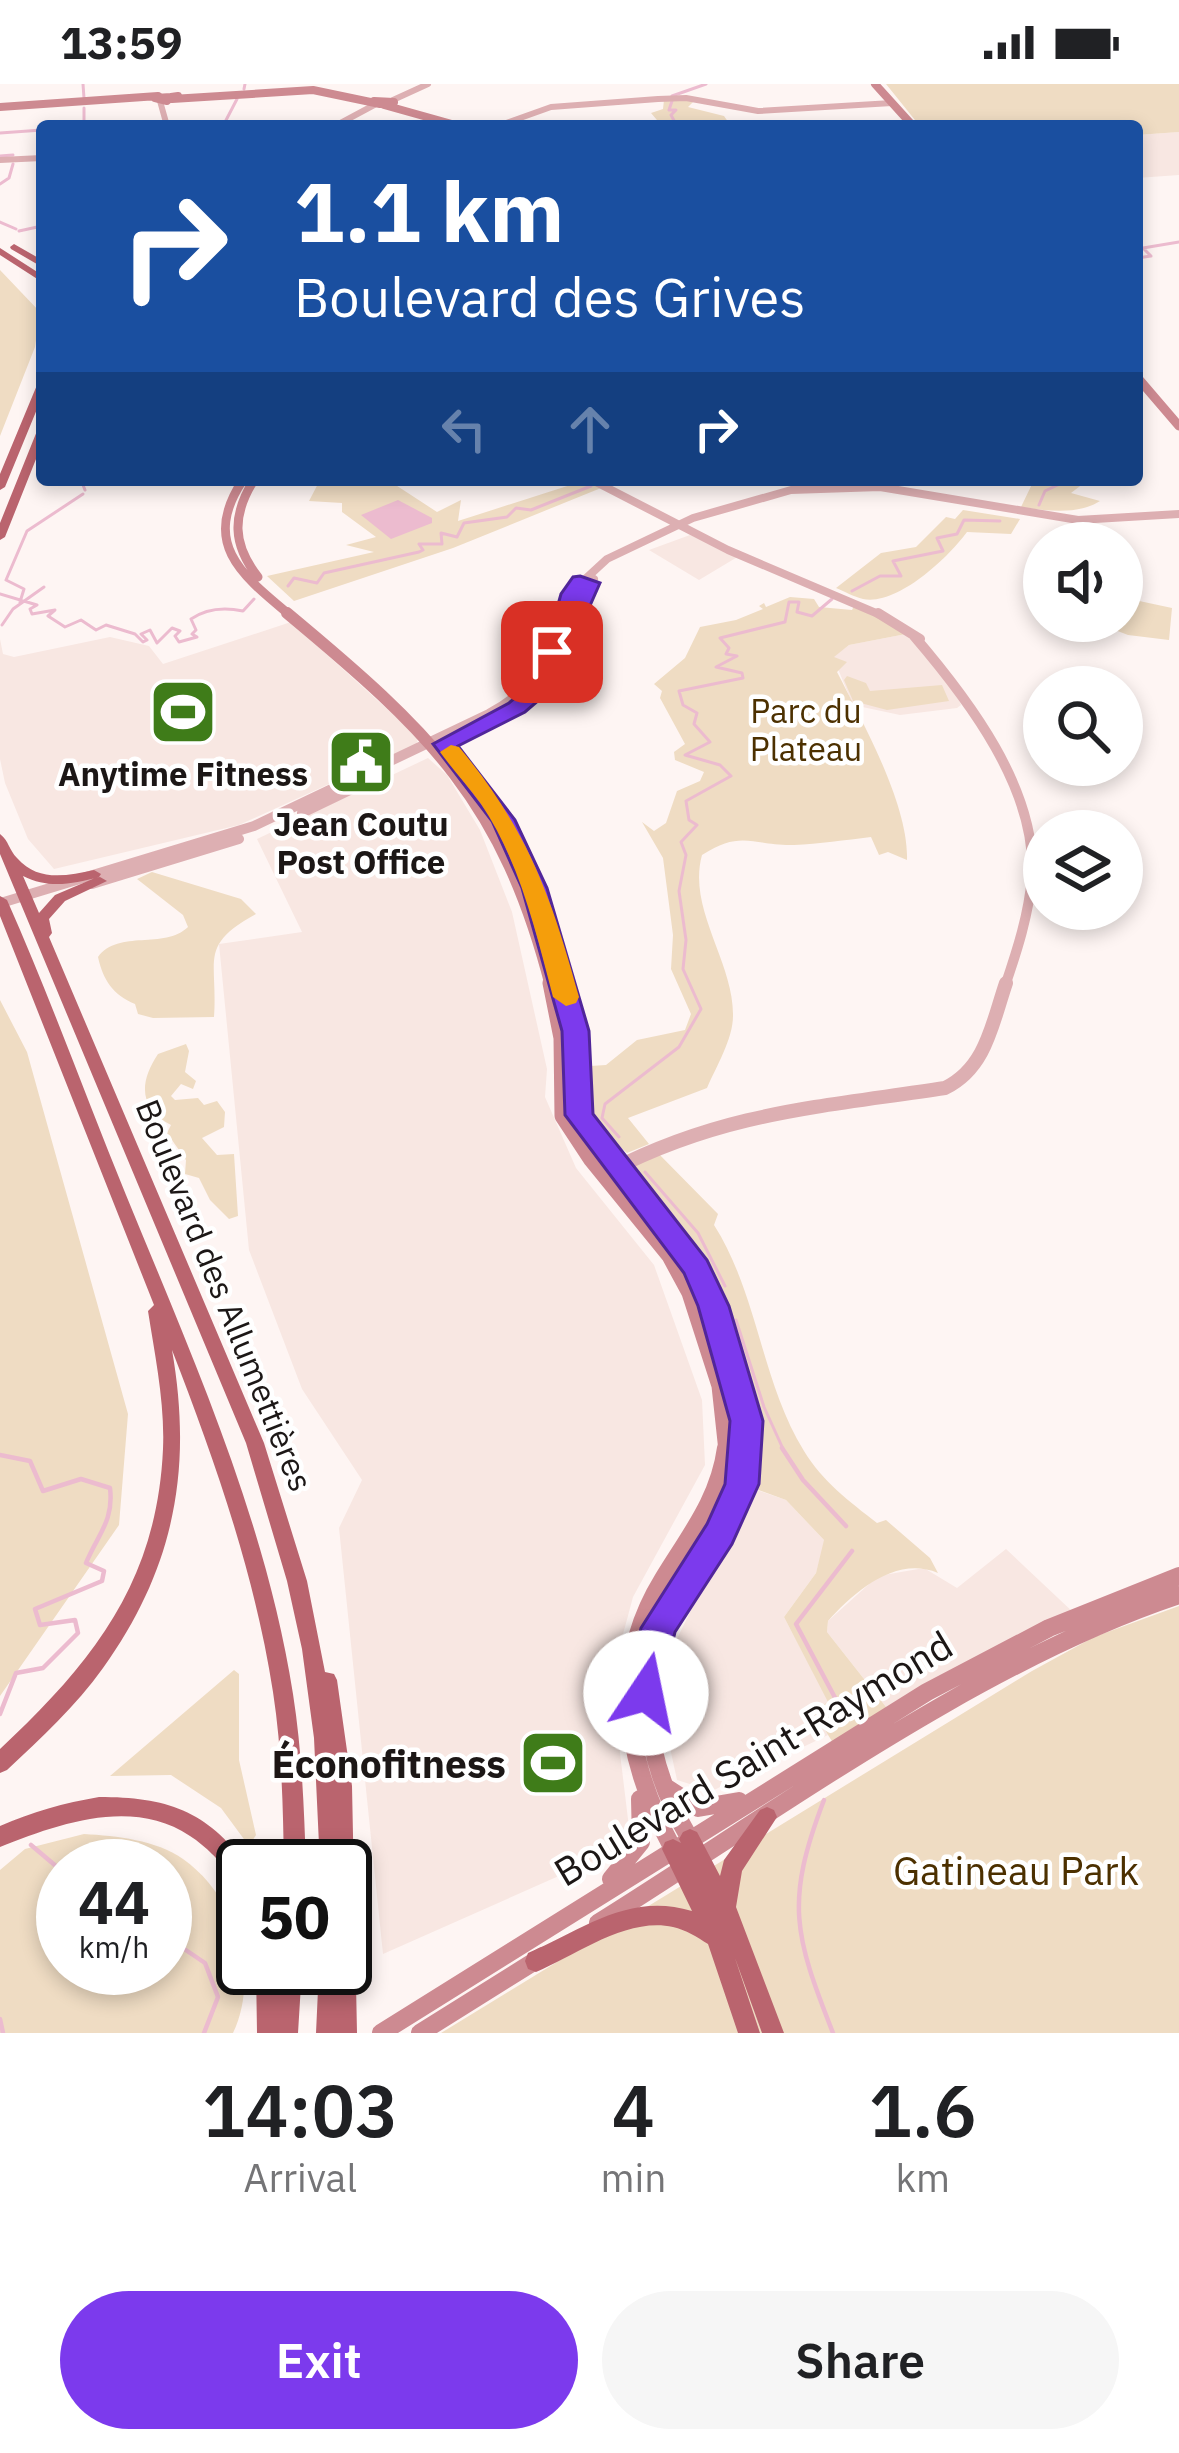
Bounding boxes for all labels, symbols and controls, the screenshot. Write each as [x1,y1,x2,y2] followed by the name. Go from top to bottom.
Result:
[60,13,183,71] text: 13:59
[294,156,564,265] text: 1.1 km
[96,168,252,324] icon: right
[294,262,806,332] text: Boulevard des Grives
[431,396,497,462] icon: left
[557,396,623,462] icon: ahead
[683,396,749,462] icon: right
[1023,522,1143,930] map controls
[1023,522,1143,642] button: sound
[501,601,603,703] pin
[519,619,585,685] icon: arrive
[1023,666,1143,786] button: search
[148,677,218,747] sports icon: Anytime Fitness
[750,689,862,770] park label: Parc du Plateau
[326,727,396,797] public building icon: Jean Coutu Post Office
[58,752,308,795] place label: Anytime Fitness
[273,802,449,883] place label: Jean Coutu Post Office
[1023,810,1143,930] button: layers
[127,1093,323,1497] street label: Boulevard des Allumettières
[544,1619,962,1897] street label: Boulevard Saint-Raymond
[583,1630,709,1756] position arrow
[518,1728,588,1798] sports icon: Éconofitness
[271,1738,506,1789] place label: Éconofitness
[216,1839,372,1995] speed limit sign: 50
[893,1845,1139,1896] park label: Gatineau Park
[78,1862,150,1941] text: 44
[79,1927,149,1966] text: km/h
[202,2063,398,2157] text: 14:03
[612,2063,655,2157] text: 4
[869,2063,977,2157] text: 1.6
[243,2152,357,2203] text: Arrival
[600,2152,666,2203] text: min
[895,2152,950,2203] text: km
[60,2291,578,2429] button: Exit
[602,2291,1119,2429] button: Share

